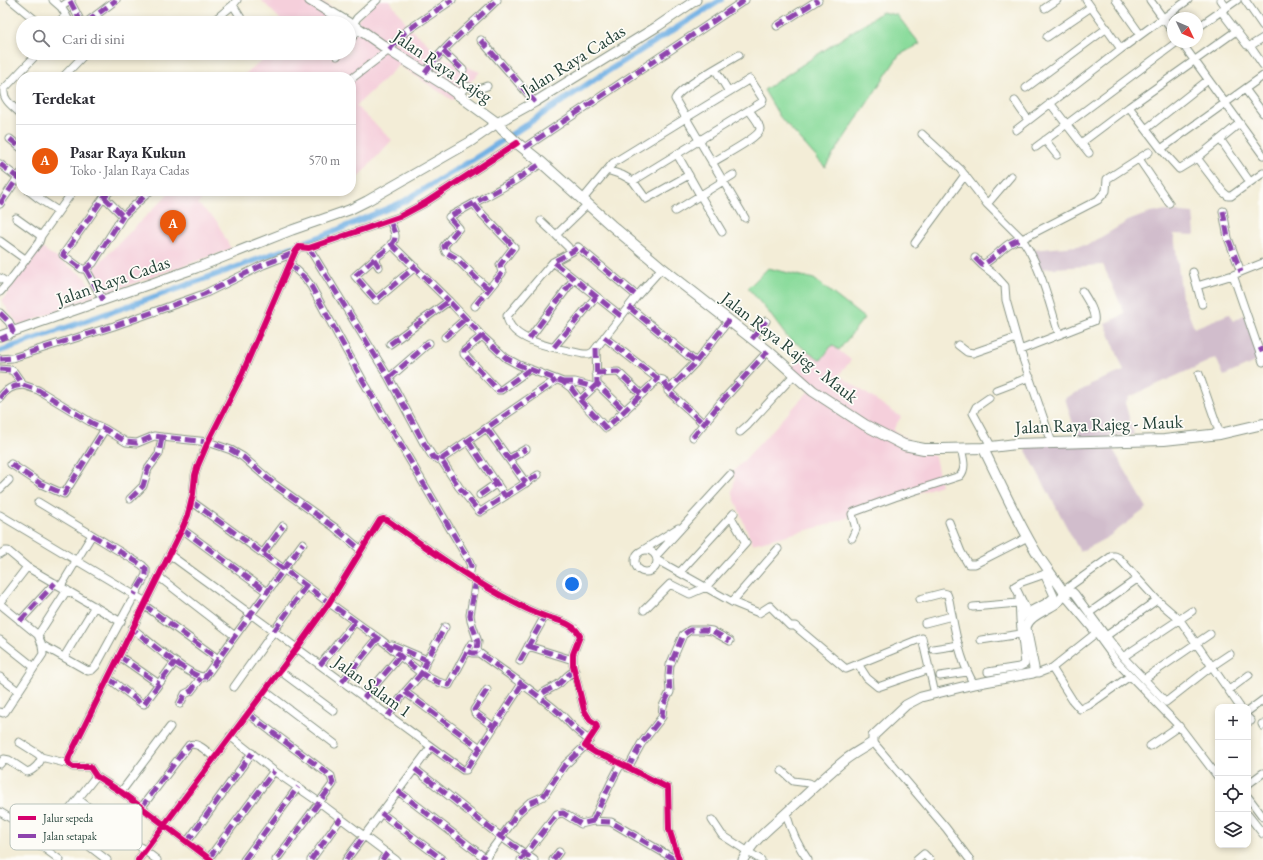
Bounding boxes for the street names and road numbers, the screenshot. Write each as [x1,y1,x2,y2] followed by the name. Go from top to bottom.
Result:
[515,19,629,102] street label: Jalan Raya Cadas
[387,23,497,108] street label: Jalan Raya Rajeg
[51,250,173,311] street label: Jalan Raya Cadas
[715,285,864,408] street label: Jalan Raya Rajeg - Mauk
[1013,410,1184,438] street label: Jalan Raya Rajeg - Mauk
[328,649,417,722] street label: Jalan Salam 1

